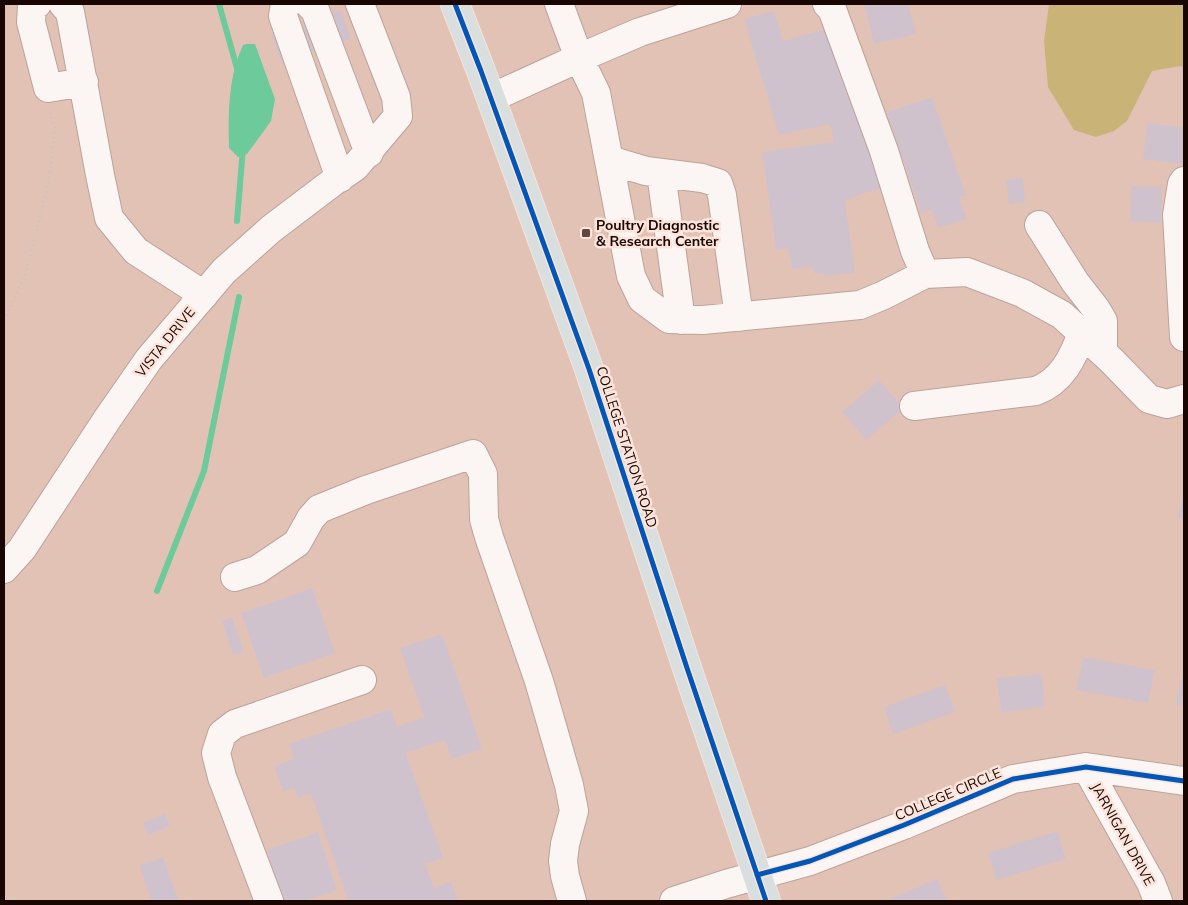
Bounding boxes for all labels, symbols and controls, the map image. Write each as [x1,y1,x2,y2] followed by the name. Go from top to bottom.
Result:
[596,216,719,250] place label: Poultry Diagnostic & Research Center
[580,227,592,239] marker: Poultry Diagnostic & Research Center
[131,303,199,381] street label: VISTA DRIVE
[592,364,662,530] street label: COLLEGE STATION ROAD
[892,763,1004,825] street label: COLLEGE CIRCLE
[1087,779,1159,889] street label: JARNIGAN DRIVE

